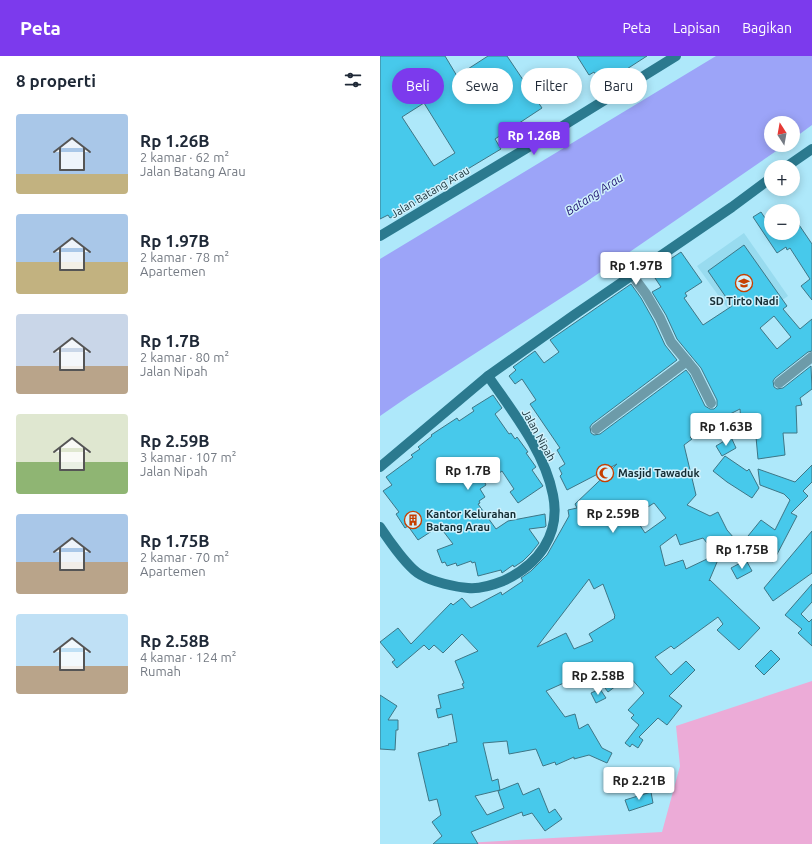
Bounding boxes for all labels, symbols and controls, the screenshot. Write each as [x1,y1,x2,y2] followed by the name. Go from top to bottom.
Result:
[20,17,61,39] text: Peta
[623,20,651,36] text: Peta
[673,20,720,36] text: Lapisan
[742,20,792,36] text: Bagikan
[392,68,444,104] chip: Beli
[452,68,513,104] chip: Sewa
[521,68,582,104] chip: Filter
[590,68,647,104] chip: Baru
[342,69,364,91] icon: filters
[16,71,96,90] text: 8 properti
[764,116,800,152] north arrow
[764,116,800,240] map controls
[493,122,575,156] pin: Rp 1.26B
[507,128,561,142] text: Rp 1.26B
[48,130,96,178] icon: home
[140,131,210,150] text: Rp 1.26B
[140,150,229,164] text: 2 kamar · 62 m²
[764,160,800,196] button: +
[140,164,246,178] text: Jalan Batang Arau
[389,164,471,220] street label: Jalan Batang Arau
[563,170,626,217] water label: Batang Arau
[764,204,800,240] button: −
[48,230,96,278] icon: home
[140,231,210,250] text: Rp 1.97B
[140,250,229,264] text: 2 kamar · 78 m²
[595,252,677,286] pin: Rp 1.97B
[609,258,663,272] text: Rp 1.97B
[140,264,206,278] text: Apartemen
[734,273,754,293] school or university icon: SD Tirto Nadi
[710,295,778,307] place label: SD Tirto Nadi
[48,330,96,378] icon: home
[140,331,200,350] text: Rp 1.7B
[140,350,229,364] text: 2 kamar · 80 m²
[140,364,208,378] text: Jalan Nipah
[520,407,558,463] street label: Jalan Nipah
[685,413,767,447] pin: Rp 1.63B
[699,419,753,433] text: Rp 1.63B
[48,430,96,478] icon: home
[140,431,210,450] text: Rp 2.59B
[140,450,236,464] text: 3 kamar · 107 m²
[431,457,505,491] pin: Rp 1.7B
[445,463,491,477] text: Rp 1.7B
[595,463,615,483] mosque icon: Masjid Tawaduk
[140,464,208,478] text: Jalan Nipah
[618,467,701,479] place label: Masjid Tawaduk
[572,500,654,534] pin: Rp 2.59B
[586,506,640,520] text: Rp 2.59B
[426,508,516,533] place label: Kantor Kelurahan Batang Arau
[403,510,423,530] building icon: Kantor Kelurahan Batang Arau
[48,530,96,578] icon: home
[140,531,210,550] text: Rp 1.75B
[701,536,783,570] pin: Rp 1.75B
[715,542,769,556] text: Rp 1.75B
[140,550,229,564] text: 2 kamar · 70 m²
[140,564,206,578] text: Apartemen
[48,630,96,678] icon: home
[140,631,210,650] text: Rp 2.58B
[140,650,236,664] text: 4 kamar · 124 m²
[557,662,639,696] pin: Rp 2.58B
[140,664,181,678] text: Rumah
[571,668,625,682] text: Rp 2.58B
[598,767,680,801] pin: Rp 2.21B
[612,773,666,787] text: Rp 2.21B

